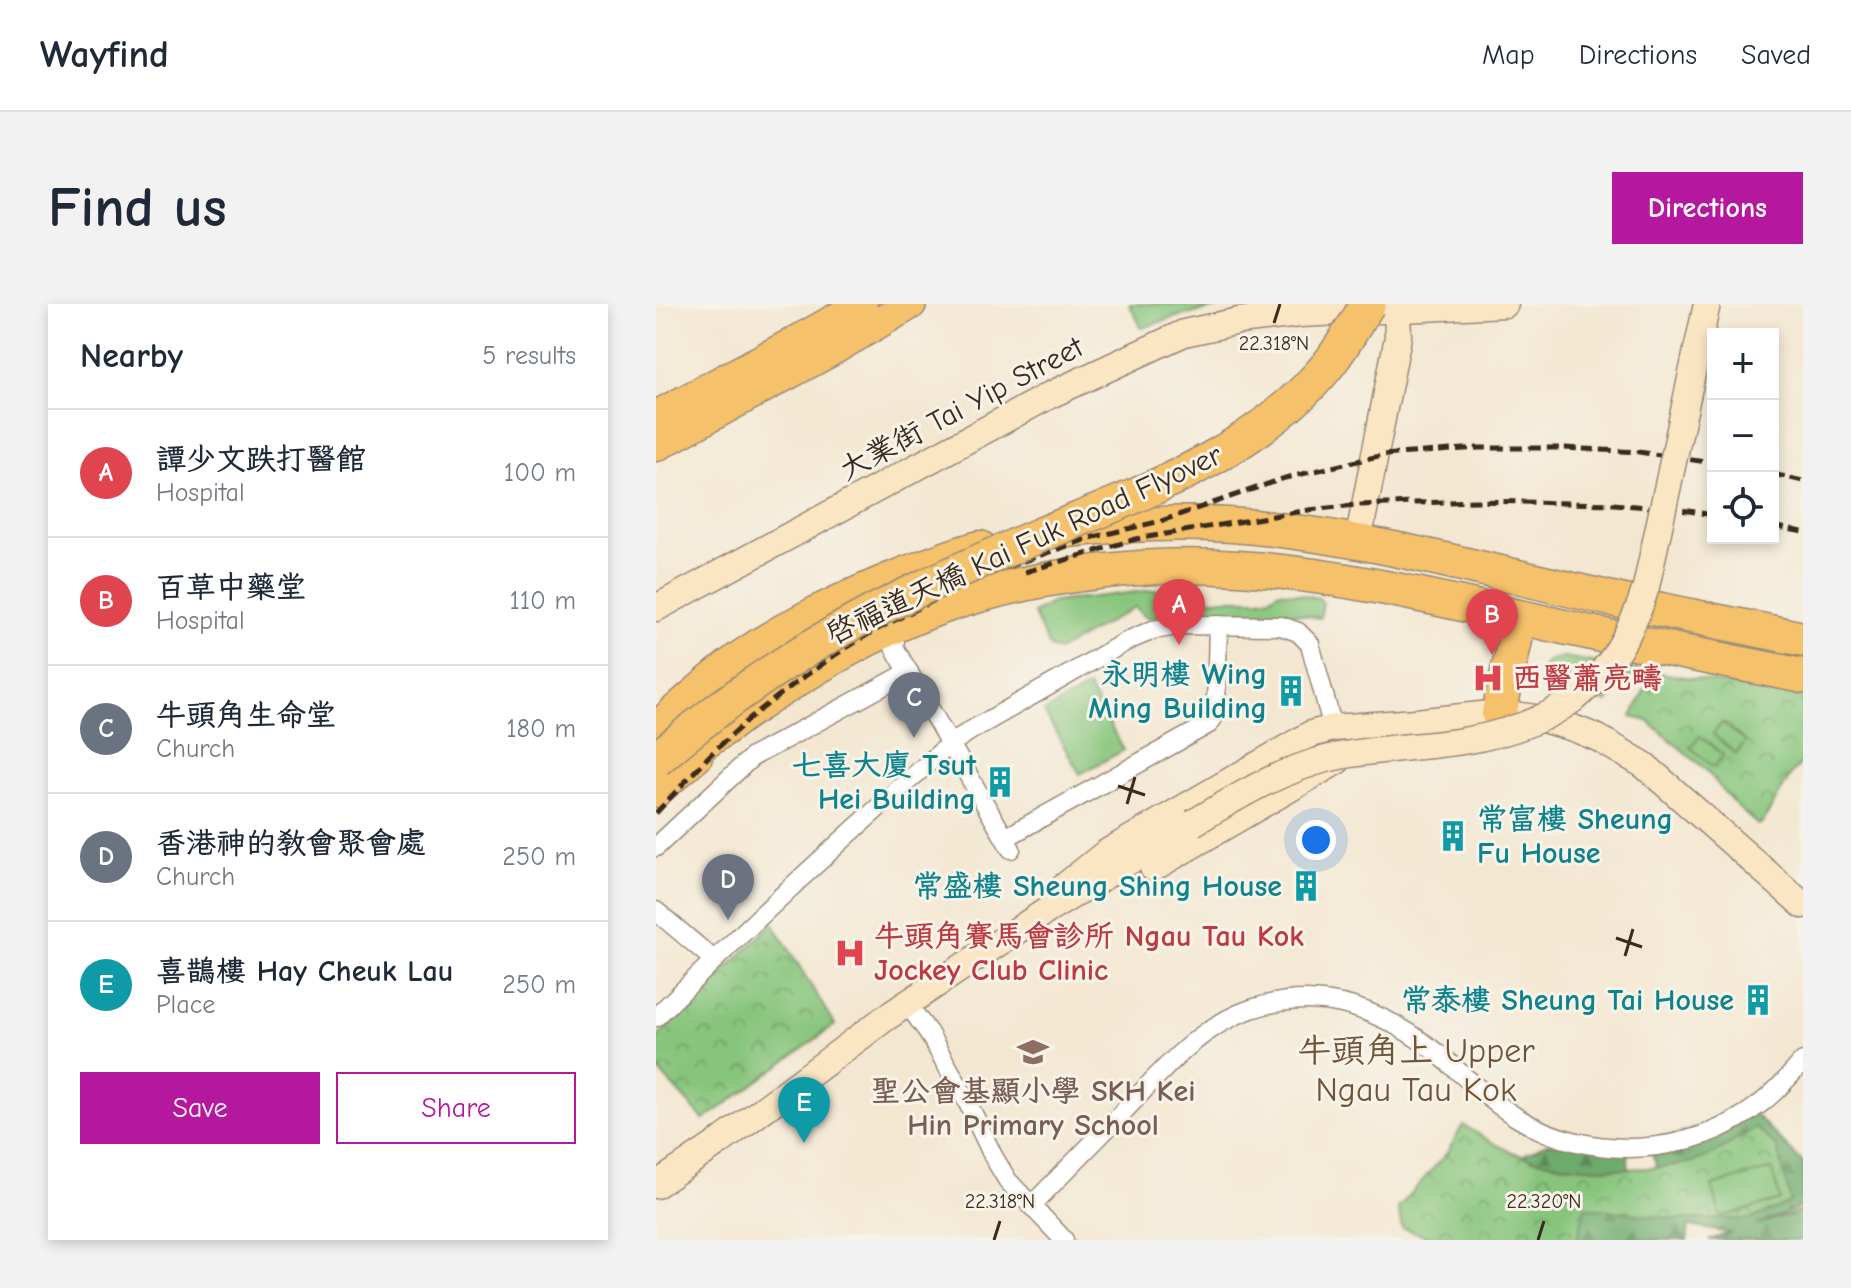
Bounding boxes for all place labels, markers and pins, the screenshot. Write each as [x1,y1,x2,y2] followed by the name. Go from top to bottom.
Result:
[1153,579,1205,645] pin: A
[1466,589,1518,655] pin: B
[1088,657,1267,726] place label: 永明樓 Wing Ming Building
[1471,661,1505,695] hospital icon: 西醫蕭亮疇
[1512,661,1662,696] place label: 西醫蕭亮疇
[888,672,940,738] pin: C
[1274,674,1308,708] building icon: 永明樓 Wing Ming Building
[791,748,977,817] place label: 七喜大廈 Tsut Hei Building
[983,765,1017,799] building icon: 七喜大廈 Tsut Hei Building
[1477,802,1673,871] place label: 常富樓 Sheung Fu House
[1436,819,1470,853] building icon: 常富樓 Sheung Fu House
[702,854,754,920] pin: D
[913,869,1282,904] place label: 常盛樓 Sheung Shing House
[1289,869,1323,903] building icon: 常盛樓 Sheung Shing House
[874,919,1304,988] place label: 牛頭角賽馬會診所 Ngau Tau Kok Jockey Club Clinic
[833,936,867,970] hospital icon: 牛頭角賽馬會診所 Ngau Tau Kok Jockey Club Clinic
[1401,983,1734,1018] place label: 常泰樓 Sheung Tai House
[1741,983,1775,1017] building icon: 常泰樓 Sheung Tai House
[1016,1035,1050,1069] school or university icon: 聖公會基顯小學 SKH Kei Hin Primary School
[871,1074,1195,1143] place label: 聖公會基顯小學 SKH Kei Hin Primary School
[778,1077,830,1143] pin: E

